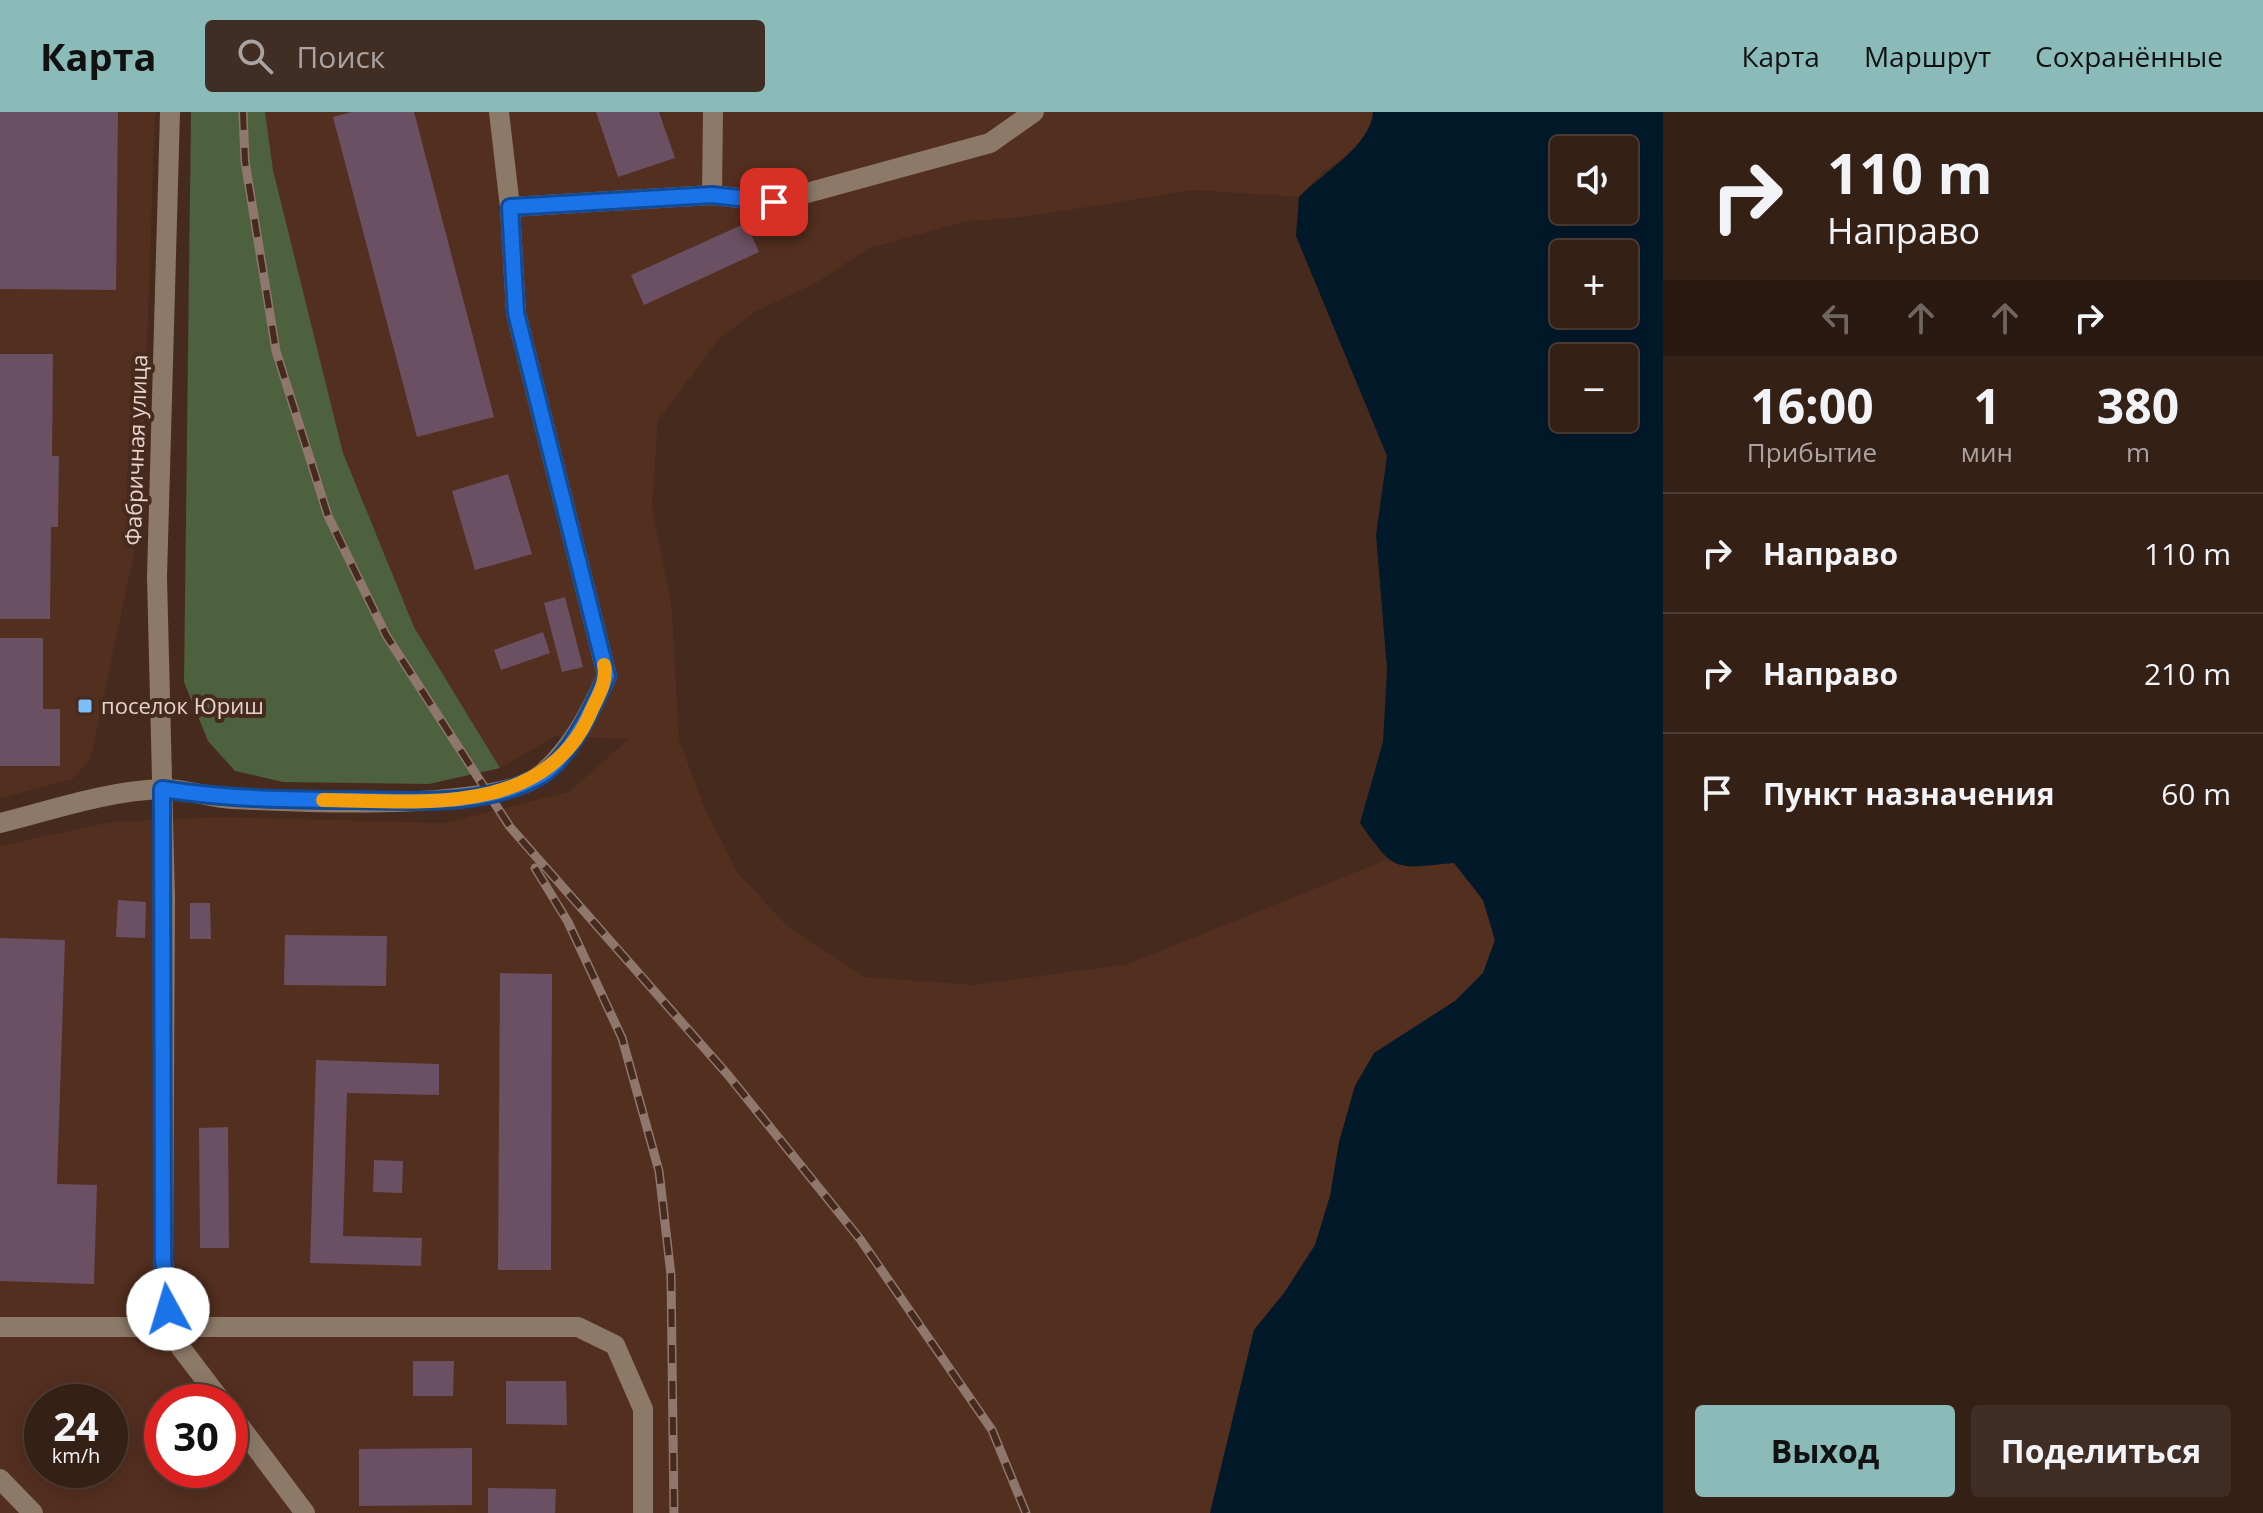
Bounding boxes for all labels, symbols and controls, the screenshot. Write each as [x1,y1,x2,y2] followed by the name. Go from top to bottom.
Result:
[205,20,765,92] search box
[40,30,157,82] text: Карта
[233,34,277,78] icon: search
[297,36,385,77] text: Поиск
[1741,37,1820,75] text: Карта
[1864,37,1991,75] text: Маршрут
[2035,37,2223,75] text: Сохранённые
[1827,134,1993,210] text: 110 m
[1550,136,1638,432] map controls
[1550,136,1638,224] button: sound
[1695,144,1799,248] icon: right
[740,168,808,236] pin
[752,180,796,224] icon: arrive
[1827,206,1980,255] text: Направо
[1550,240,1638,328] button: +
[1815,296,1859,340] icon: left
[1899,296,1943,340] icon: ahead
[1983,296,2027,340] icon: ahead
[2067,296,2111,340] icon: right
[1550,344,1638,432] button: −
[117,354,153,546] street label: Фабричная улица
[1750,373,1874,438] text: 16:00
[1973,373,2001,438] text: 1
[2097,373,2179,438] text: 380
[1747,434,1877,470] text: Прибытие
[1961,434,2013,470] text: мин
[2126,434,2150,470] text: m
[1695,531,1739,575] icon: right
[1763,533,1898,574] text: Направо
[2144,533,2231,574] text: 110 m
[1695,651,1739,695] icon: right
[1763,653,1898,694] text: Направо
[2144,653,2231,694] text: 210 m
[101,690,264,720] place label: поселок Юриш
[76,697,94,715] marker: поселок Юриш
[1695,771,1739,815] icon: arrive
[1763,773,2055,814] text: Пункт назначения
[2161,773,2231,814] text: 60 m
[126,1267,210,1351] position arrow
[144,1384,248,1488] speed limit sign: 30
[53,1398,99,1453] text: 24
[1695,1405,1955,1497] button: Выход
[1971,1405,2231,1497] button: Поделиться
[52,1442,100,1469] text: km/h

